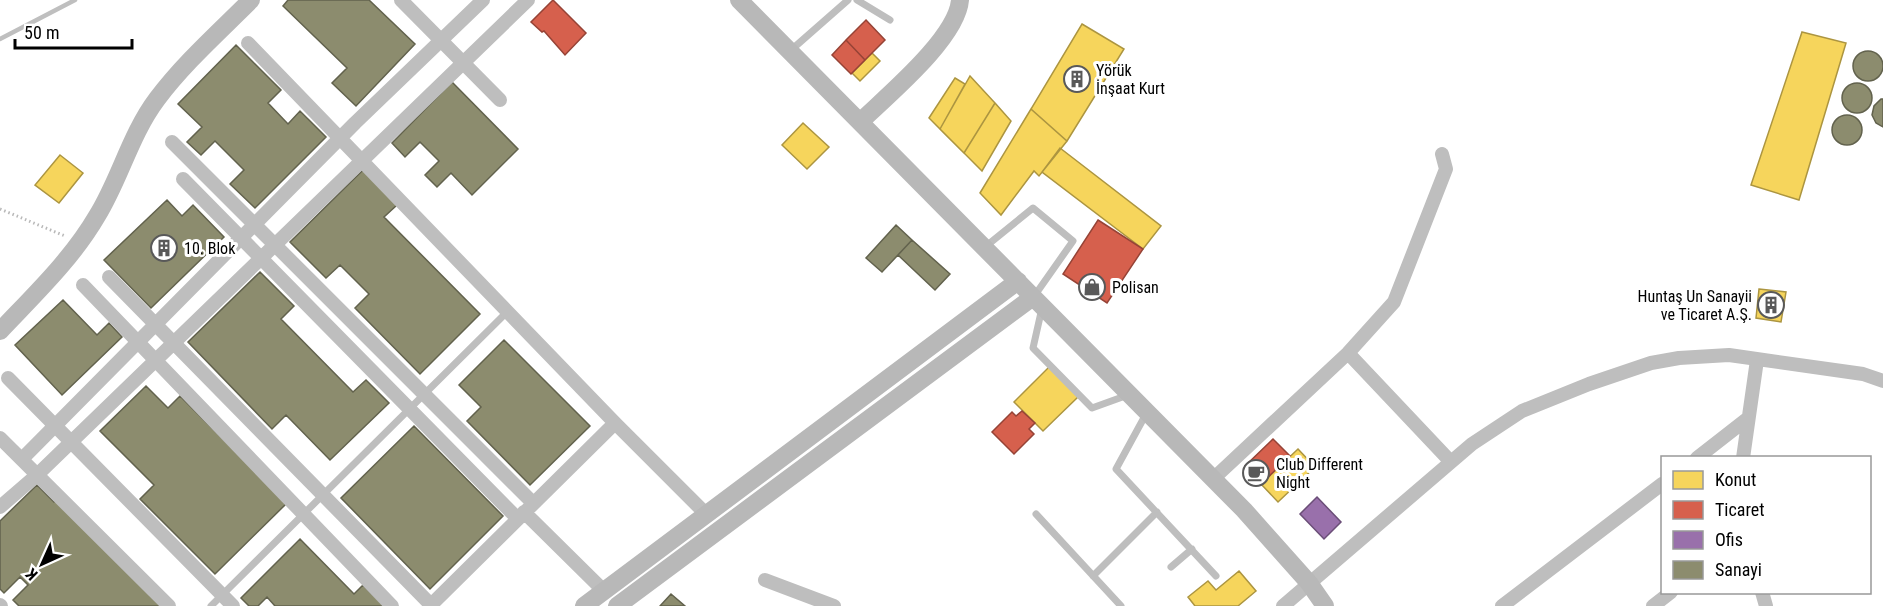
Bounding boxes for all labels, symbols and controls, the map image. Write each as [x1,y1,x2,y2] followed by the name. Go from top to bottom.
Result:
[15,12,132,50] scale bar
[24,22,59,43] text: 50 m
[1096,61,1165,98] place label: Yörük İnşaat Kurt
[1062,64,1092,94] building icon: Yörük İnşaat Kurt
[149,233,179,263] building icon: 10. Blok
[184,239,236,258] place label: 10. Blok
[1077,272,1107,302] shop icon: Polisan
[1112,278,1159,297] place label: Polisan
[1638,287,1752,324] place label: Huntaş Un Sanayii ve Ticaret A.Ş.
[1756,290,1786,320] building icon: Huntaş Un Sanayii ve Ticaret A.Ş.
[1276,455,1363,492] place label: Club Different Night
[1661,456,1871,594] legend
[1241,458,1271,488] cafe icon: Club Different Night
[1715,469,1756,490] text: Konut
[1715,499,1765,520] text: Ticaret
[1715,529,1743,550] text: Ofis
[12,534,72,594] north arrow
[1715,559,1762,580] text: Sanayi
[22,564,42,584] text: K

